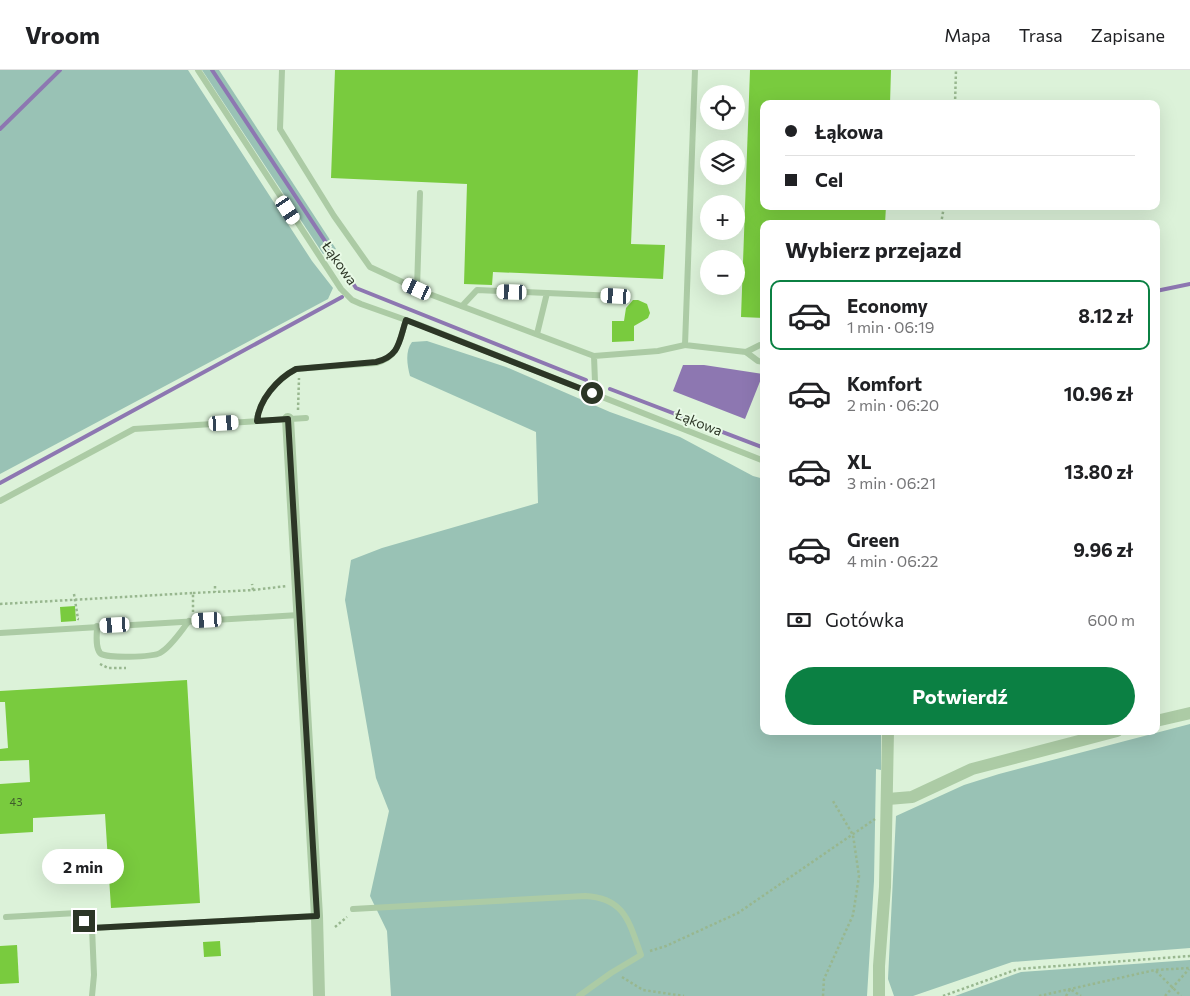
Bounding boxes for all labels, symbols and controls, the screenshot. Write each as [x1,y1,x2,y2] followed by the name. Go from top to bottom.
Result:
[25,20,100,49] text: Vroom
[944,24,991,46] text: Mapa
[1019,24,1063,46] text: Trasa
[1091,24,1165,46] text: Zapisane
[700,85,745,295] map controls
[700,85,745,130] button: locate
[815,120,883,143] text: Łąkowa
[700,140,745,185] button: layers
[815,168,843,191] text: Cel
[273,193,302,227] car
[700,195,745,240] button: +
[785,236,962,263] text: Wybierz przejazd
[318,237,361,288] street label: Łąkowa
[700,250,745,295] button: −
[400,276,433,302] car
[496,284,527,300] car
[600,288,631,304] car
[787,293,832,338] icon: car
[847,294,928,317] text: Economy
[1078,304,1133,327] text: 8.12 zł
[847,317,935,336] text: 1 min · 06:19
[787,371,832,416] icon: car
[847,372,922,395] text: Komfort
[581,382,603,404] route start
[1064,382,1133,405] text: 10.96 zł
[847,395,939,414] text: 2 min · 06:20
[672,405,725,439] street label: Łąkowa
[208,415,239,431] car
[787,449,832,494] icon: car
[847,450,872,473] text: XL
[1064,460,1133,483] text: 13.80 zł
[847,473,936,492] text: 3 min · 06:21
[787,527,832,572] icon: car
[847,528,899,551] text: Green
[1073,538,1133,561] text: 9.96 zł
[847,551,938,570] text: 4 min · 06:22
[785,606,813,634] icon: cash
[825,608,904,631] text: Gotówka
[1087,610,1135,629] text: 600 m
[191,612,222,628] car
[99,617,130,633] car
[785,667,1135,725] button: Potwierdź
[10,795,22,808] house number: 43
[43,848,125,884] callout: 2 min
[63,857,103,876] text: 2 min
[73,910,95,932] route end

